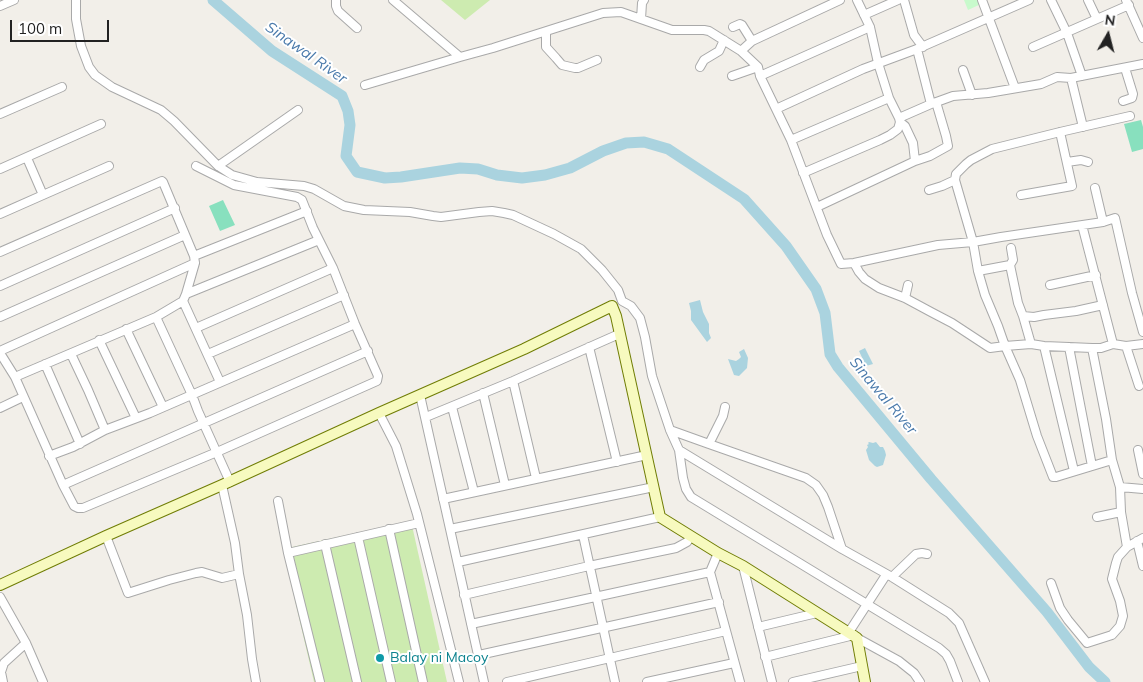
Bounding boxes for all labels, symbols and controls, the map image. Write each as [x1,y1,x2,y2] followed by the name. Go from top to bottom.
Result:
[12,10,111,42] scale bar
[1083,10,1133,60] north arrow
[1104,10,1117,30] text: N
[262,18,350,88] water label: Sinawal River
[18,19,62,38] text: 100 m
[845,354,921,438] water label: Sinawal River
[390,650,488,666] place label: Balay ni Macoy
[374,652,386,664] marker: Balay ni Macoy

